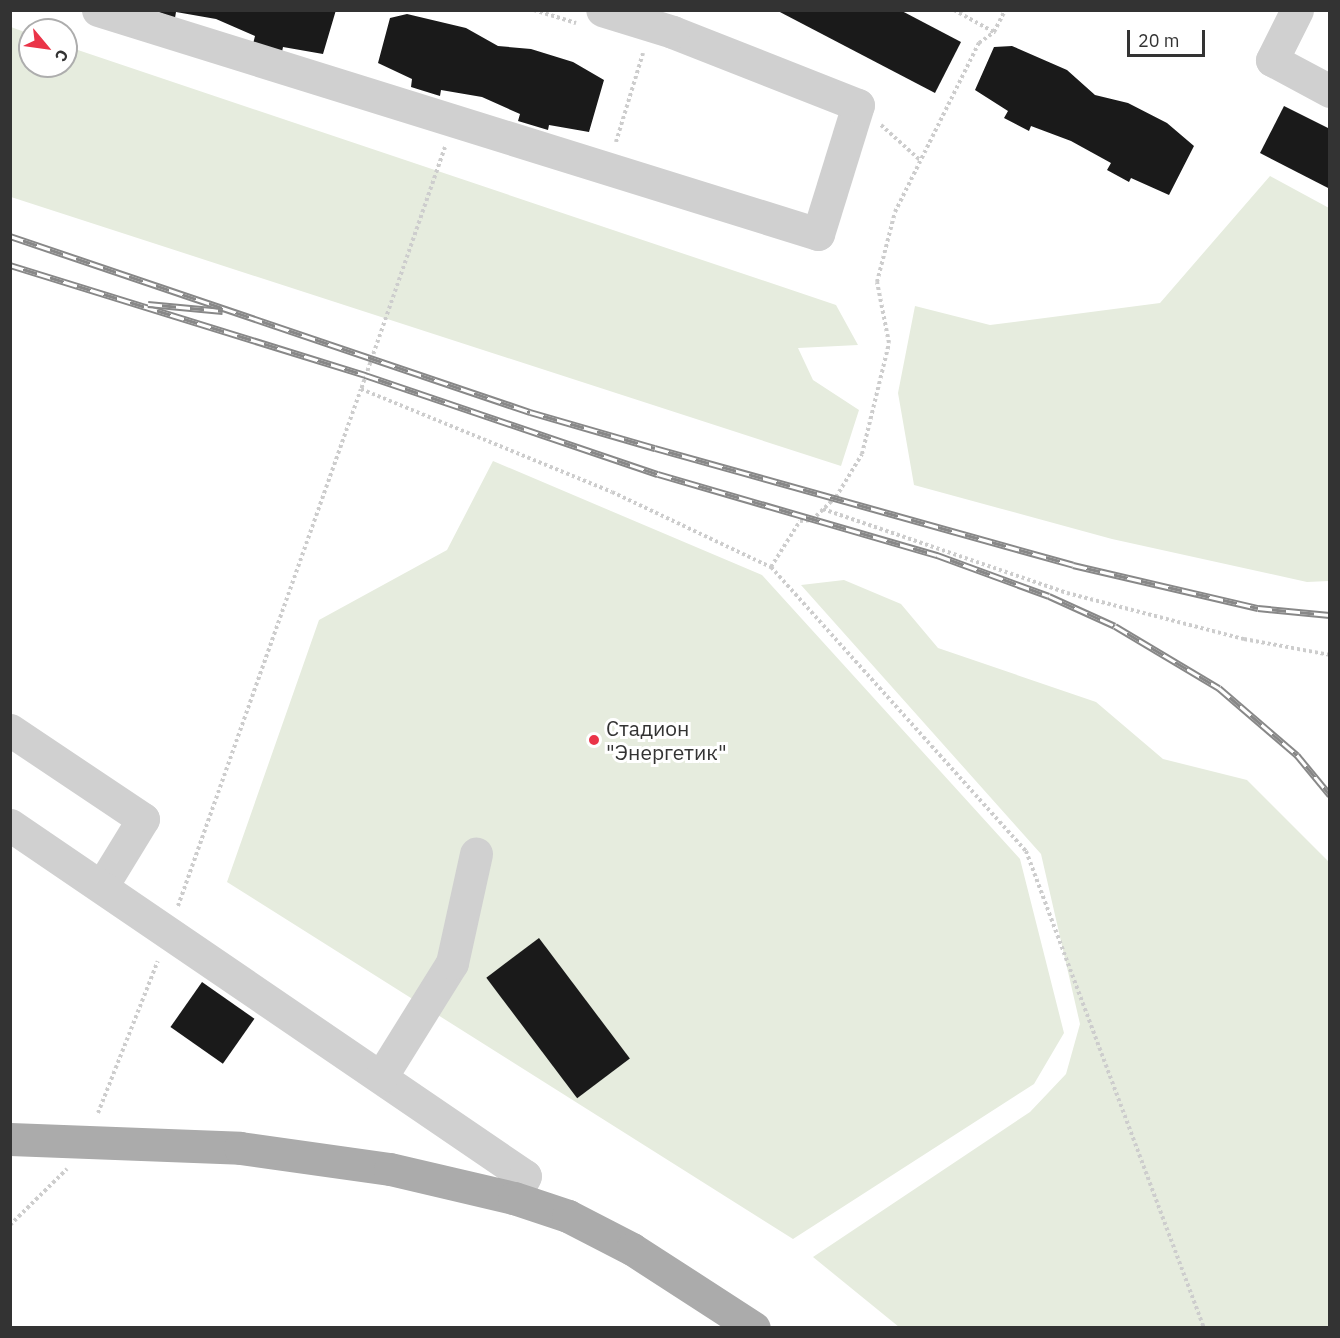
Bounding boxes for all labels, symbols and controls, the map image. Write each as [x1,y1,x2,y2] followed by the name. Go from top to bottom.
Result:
[18,18,78,78] north arrow
[1130,18,1208,56] scale bar
[1138,29,1180,52] text: 20 m
[51,46,73,65] text: С
[606,715,727,765] place label: Стадион "Энергетик"
[587,733,601,747] marker: Стадион "Энергетик"

